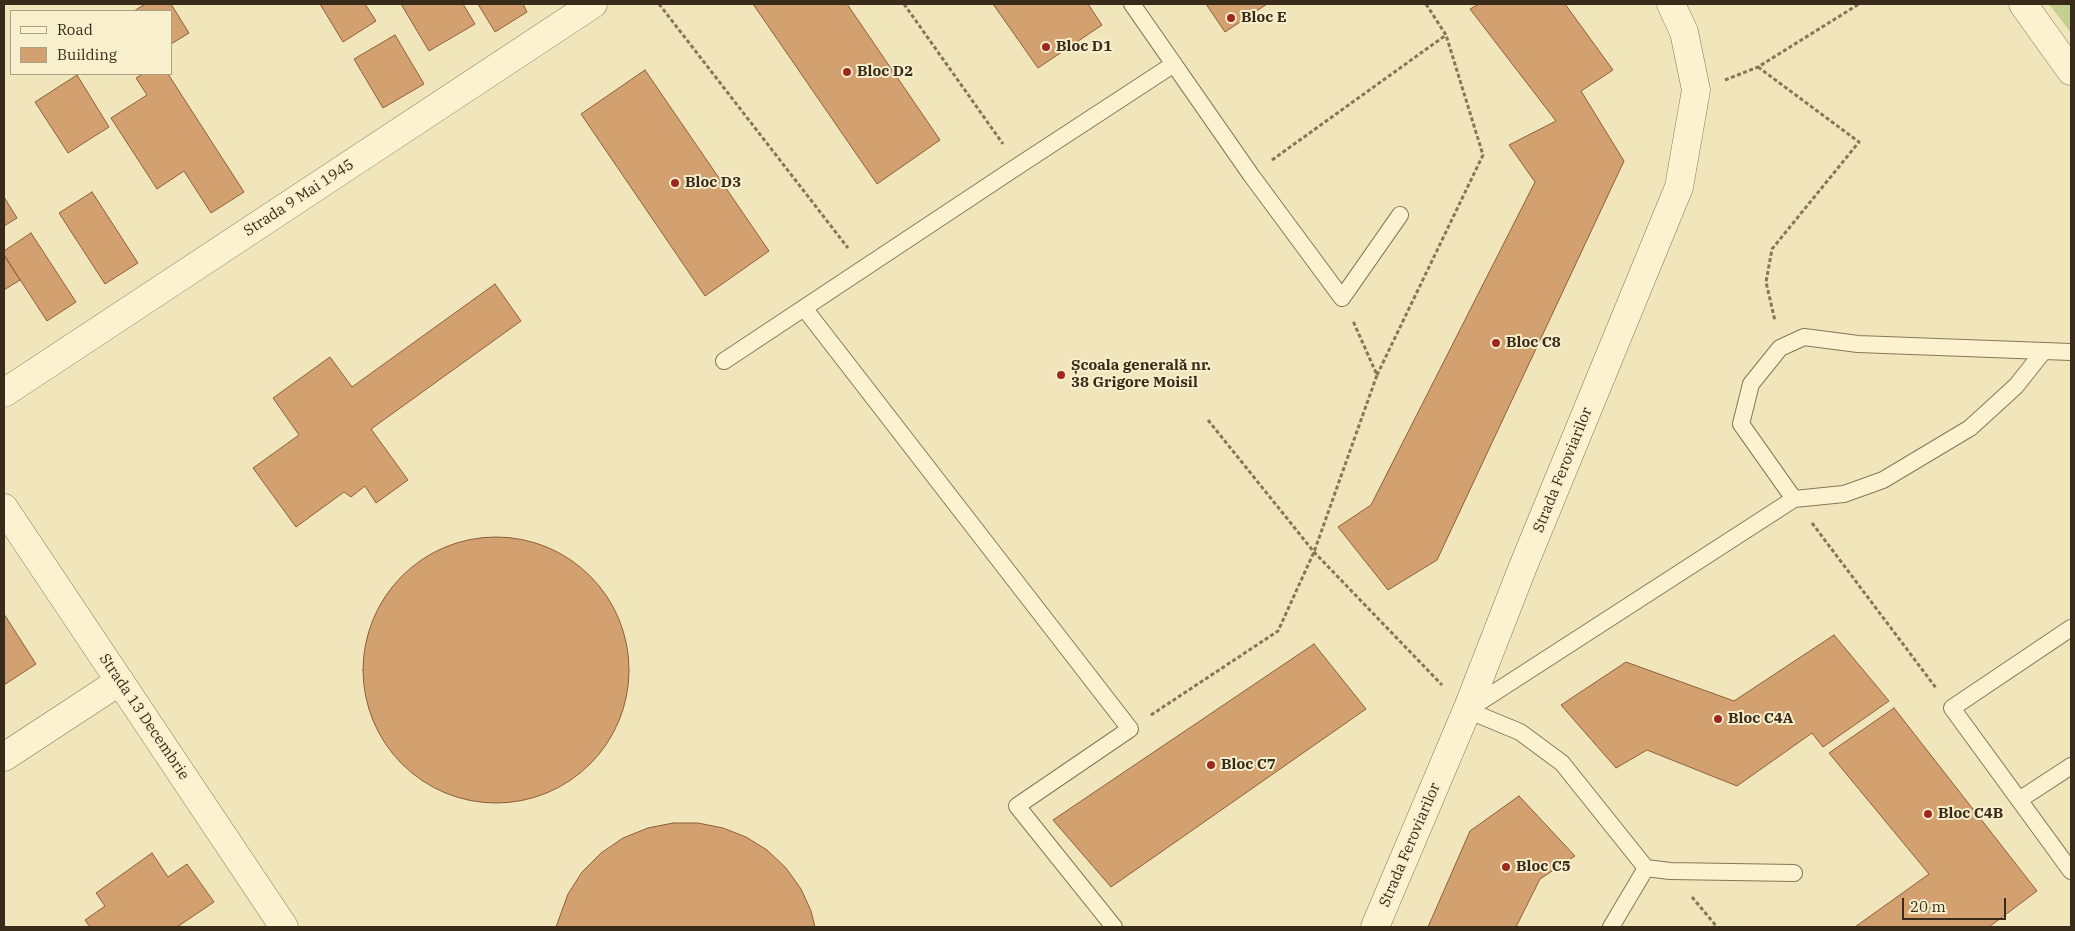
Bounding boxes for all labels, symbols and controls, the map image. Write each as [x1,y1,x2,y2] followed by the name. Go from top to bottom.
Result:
[1241,9,1287,27] place label: Bloc E
[10,10,172,75] legend
[1225,12,1237,24] marker: Bloc E
[57,20,93,39] text: Road
[1056,38,1112,56] place label: Bloc D1
[1040,41,1052,53] marker: Bloc D1
[57,45,117,64] text: Building
[857,63,913,81] place label: Bloc D2
[841,66,853,78] marker: Bloc D2
[241,156,357,240] street label: Strada 9 Mai 1945
[685,174,741,192] place label: Bloc D3
[669,177,681,189] marker: Bloc D3
[1506,334,1561,352] place label: Bloc C8
[1490,337,1502,349] marker: Bloc C8
[1071,357,1211,392] place label: Școala generală nr. 38 Grigore Moisil
[1055,369,1067,381] marker: Școala generală nr. 38 Grigore Moisil
[1530,405,1596,535] street label: Strada Feroviarilor
[95,651,193,783] street label: Strada 13 Decembrie
[1728,710,1793,728] place label: Bloc C4A
[1712,713,1724,725] marker: Bloc C4A
[1221,756,1276,774] place label: Bloc C7
[1205,759,1217,771] marker: Bloc C7
[1376,780,1444,910] street label: Strada Feroviarilor
[1938,805,2003,823] place label: Bloc C4B
[1922,808,1934,820] marker: Bloc C4B
[1516,858,1571,876] place label: Bloc C5
[1500,861,1512,873] marker: Bloc C5
[1905,888,2009,920] scale bar
[1910,897,1946,916] text: 20 m

